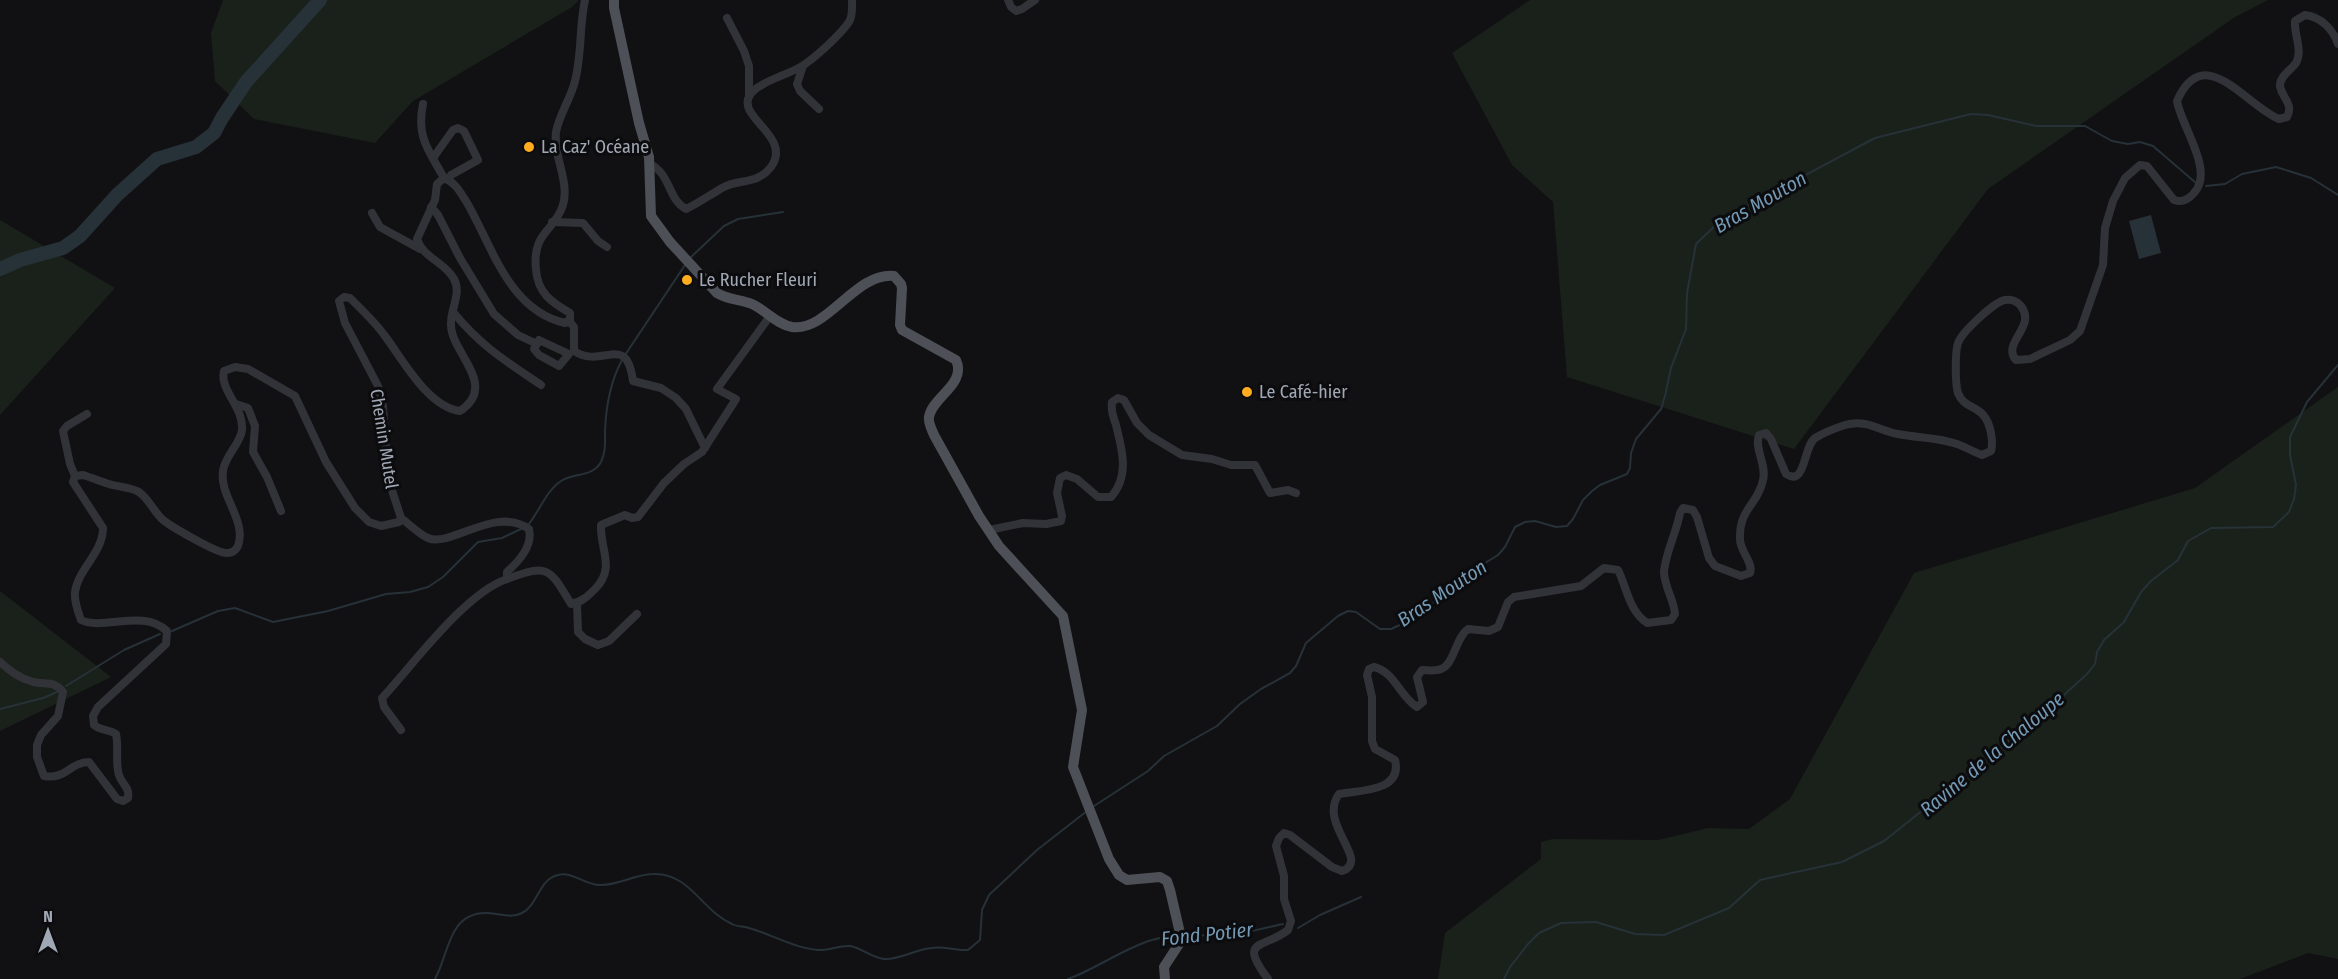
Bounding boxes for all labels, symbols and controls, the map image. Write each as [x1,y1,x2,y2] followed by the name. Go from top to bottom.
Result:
[541,136,649,158] place label: La Caz' Océane
[522,140,536,154] marker: La Caz' Océane
[1709,166,1811,238] water label: Bras Mouton
[699,269,817,291] place label: Le Rucher Fleuri
[680,273,694,287] marker: Le Rucher Fleuri
[1259,381,1348,403] place label: Le Café-hier
[1240,385,1254,399] marker: Le Café-hier
[365,387,403,491] street label: Chemin Mutel
[1393,554,1491,632] water label: Bras Mouton
[1915,686,2069,821] water label: Ravine de la Chaloupe
[18,901,78,961] north arrow
[43,907,53,926] text: N
[1160,917,1255,951] water label: Fond Potier

